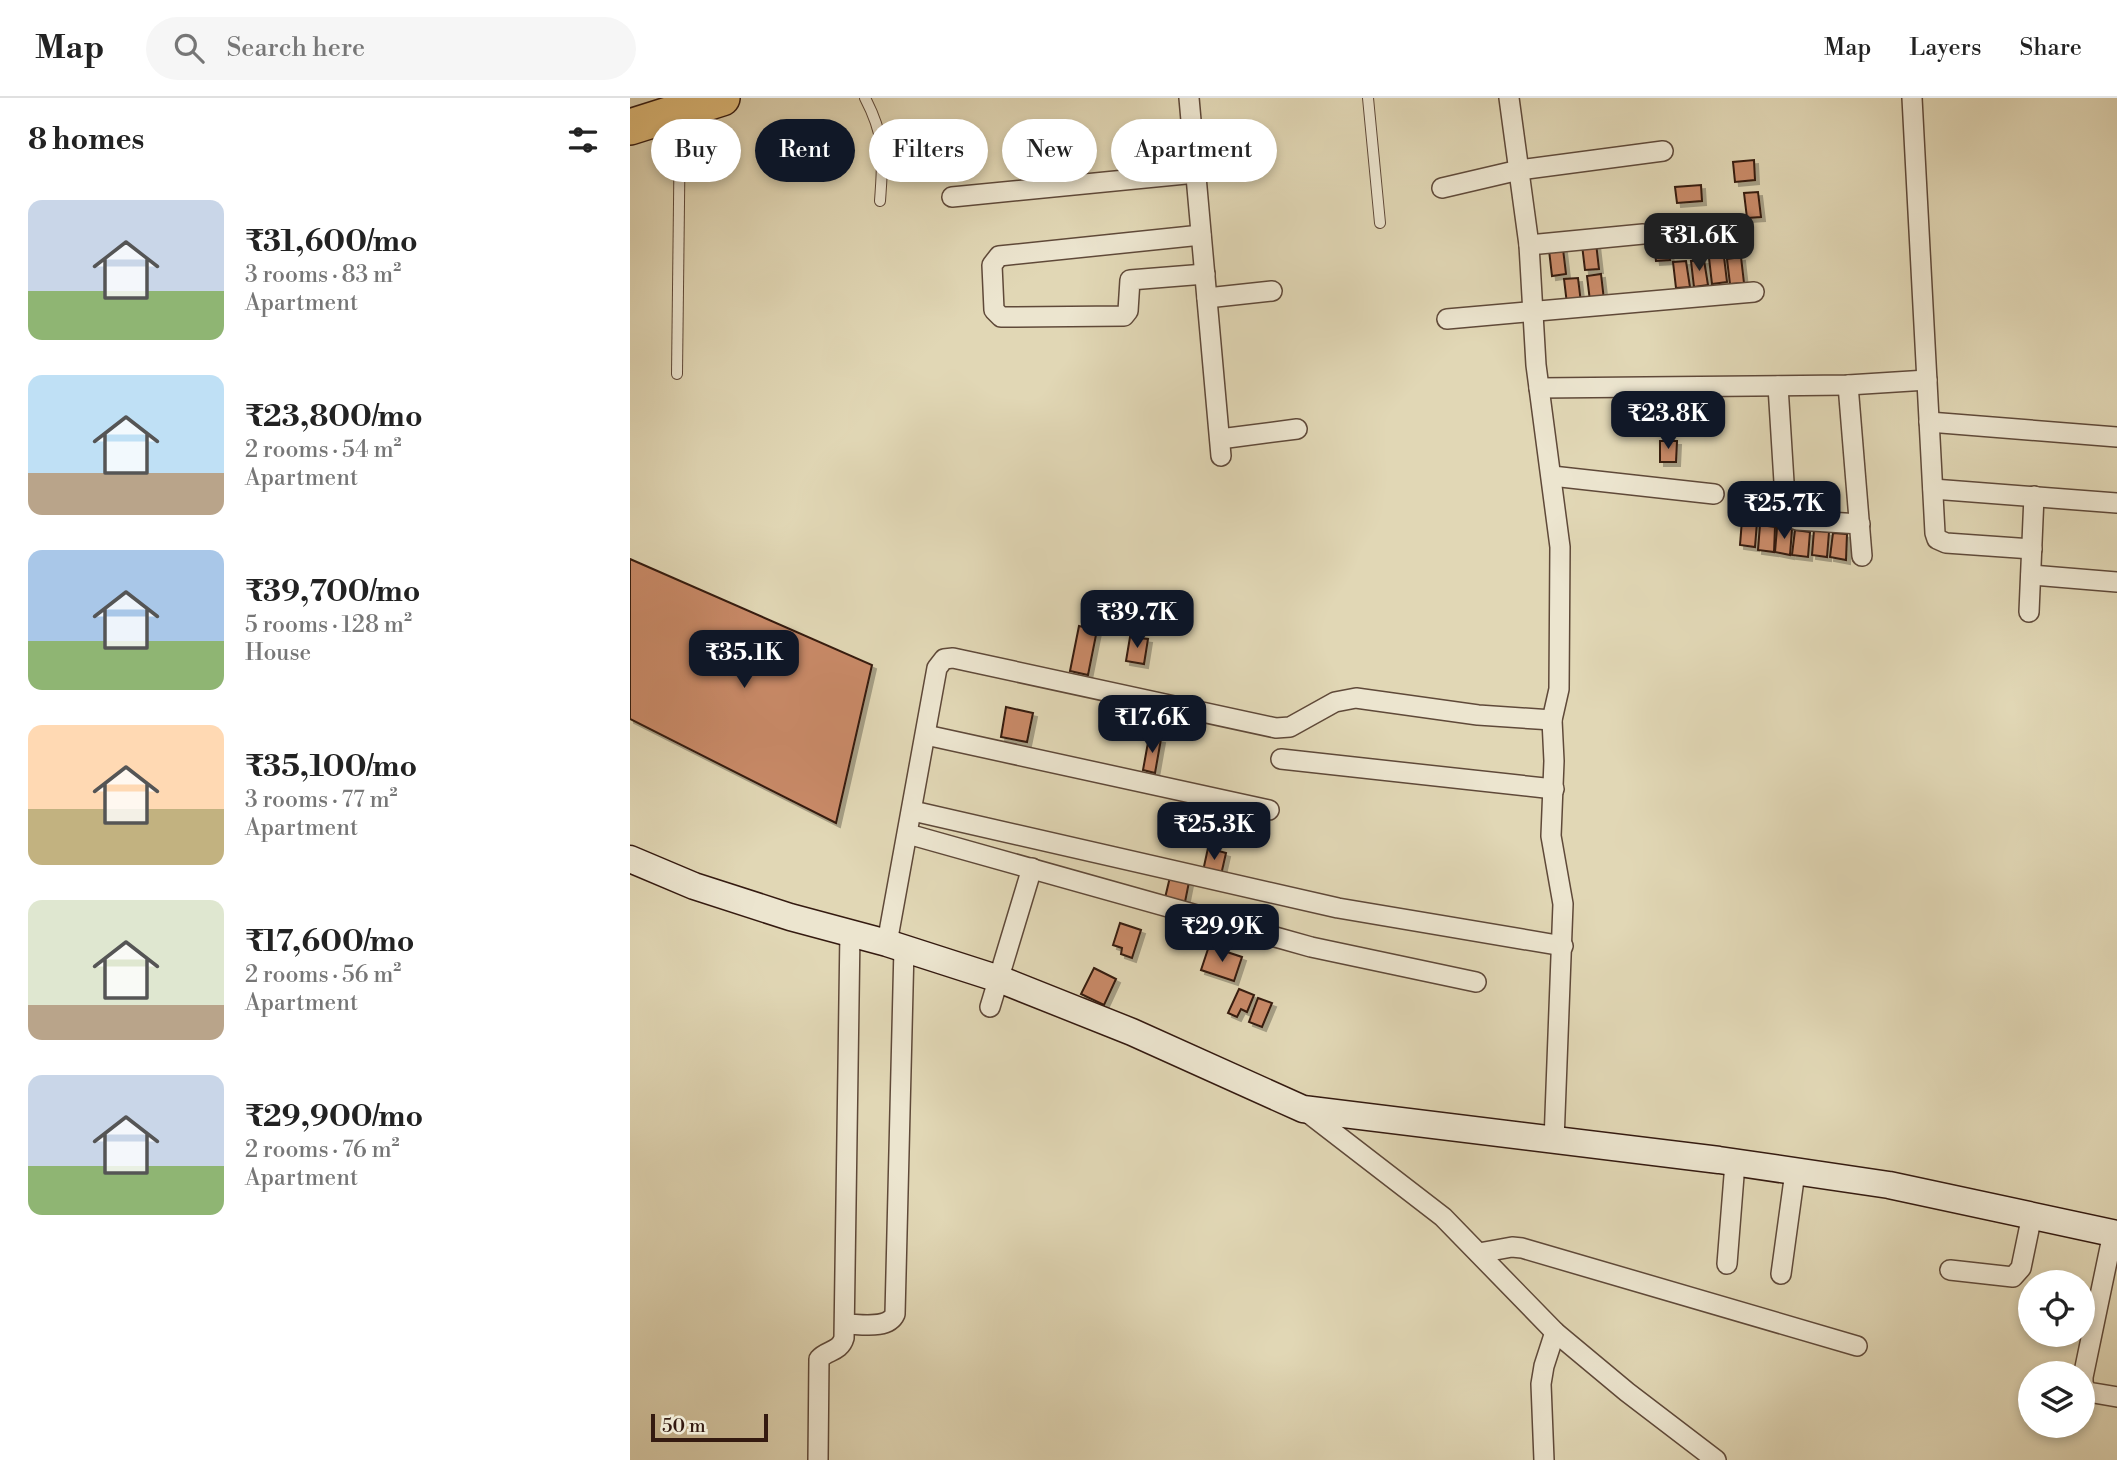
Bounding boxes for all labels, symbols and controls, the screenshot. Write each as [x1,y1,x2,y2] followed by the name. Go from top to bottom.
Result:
[146,17,636,80] search box
[35,28,104,69] text: Map
[170,29,208,67] icon: search
[226,32,365,64] text: Search here
[1824,33,1871,63] text: Map
[1909,33,1981,63] text: Layers
[2019,33,2082,63] text: Share
[651,119,741,182] chip: Buy
[755,119,855,182] chip: Rent
[869,119,988,182] chip: Filters
[1002,119,1097,182] chip: New
[1111,119,1277,182] chip: Apartment
[28,121,144,159] text: 8 homes
[564,121,602,159] icon: filters
[1642,214,1756,273] pin: ₹31.6K
[1660,222,1738,250] text: ₹31.6K
[245,223,418,261] text: ₹31,600/mo
[84,228,168,312] icon: home
[245,261,401,289] text: 3 rooms · 83 m²
[245,289,358,317] text: Apartment
[1611,392,1725,451] pin: ₹23.8K
[245,398,423,436] text: ₹23,800/mo
[1627,400,1709,428] text: ₹23.8K
[84,403,168,487] icon: home
[245,436,402,464] text: 2 rooms · 54 m²
[245,464,358,492] text: Apartment
[1727,482,1841,541] pin: ₹25.7K
[1743,490,1825,518] text: ₹25.7K
[245,573,420,611] text: ₹39,700/mo
[84,578,168,662] icon: home
[1080,590,1194,650] pin: ₹39.7K
[1097,599,1177,627] text: ₹39.7K
[245,611,412,639] text: 5 rooms · 128 m²
[687,630,801,690] pin: ₹35.1K
[245,639,311,667] text: House
[705,639,783,667] text: ₹35.1K
[1095,696,1209,755] pin: ₹17.6K
[1114,704,1190,732] text: ₹17.6K
[245,748,417,786] text: ₹35,100/mo
[84,753,168,837] icon: home
[245,786,398,814] text: 3 rooms · 77 m²
[1157,802,1271,862] pin: ₹25.3K
[1173,811,1255,839] text: ₹25.3K
[245,814,358,842] text: Apartment
[1165,904,1279,964] pin: ₹29.9K
[1181,913,1263,941] text: ₹29.9K
[245,923,415,961] text: ₹17,600/mo
[84,928,168,1012] icon: home
[245,961,401,989] text: 2 rooms · 56 m²
[245,989,358,1017] text: Apartment
[245,1098,423,1136] text: ₹29,900/mo
[84,1103,168,1187] icon: home
[245,1136,400,1164] text: 2 rooms · 76 m²
[245,1164,358,1192] text: Apartment
[2018,1270,2095,1438] map controls
[2018,1270,2095,1347] button: locate
[2018,1361,2095,1438] button: layers
[651,1411,768,1443] scale bar
[662,1414,706,1438] text: 50 m

